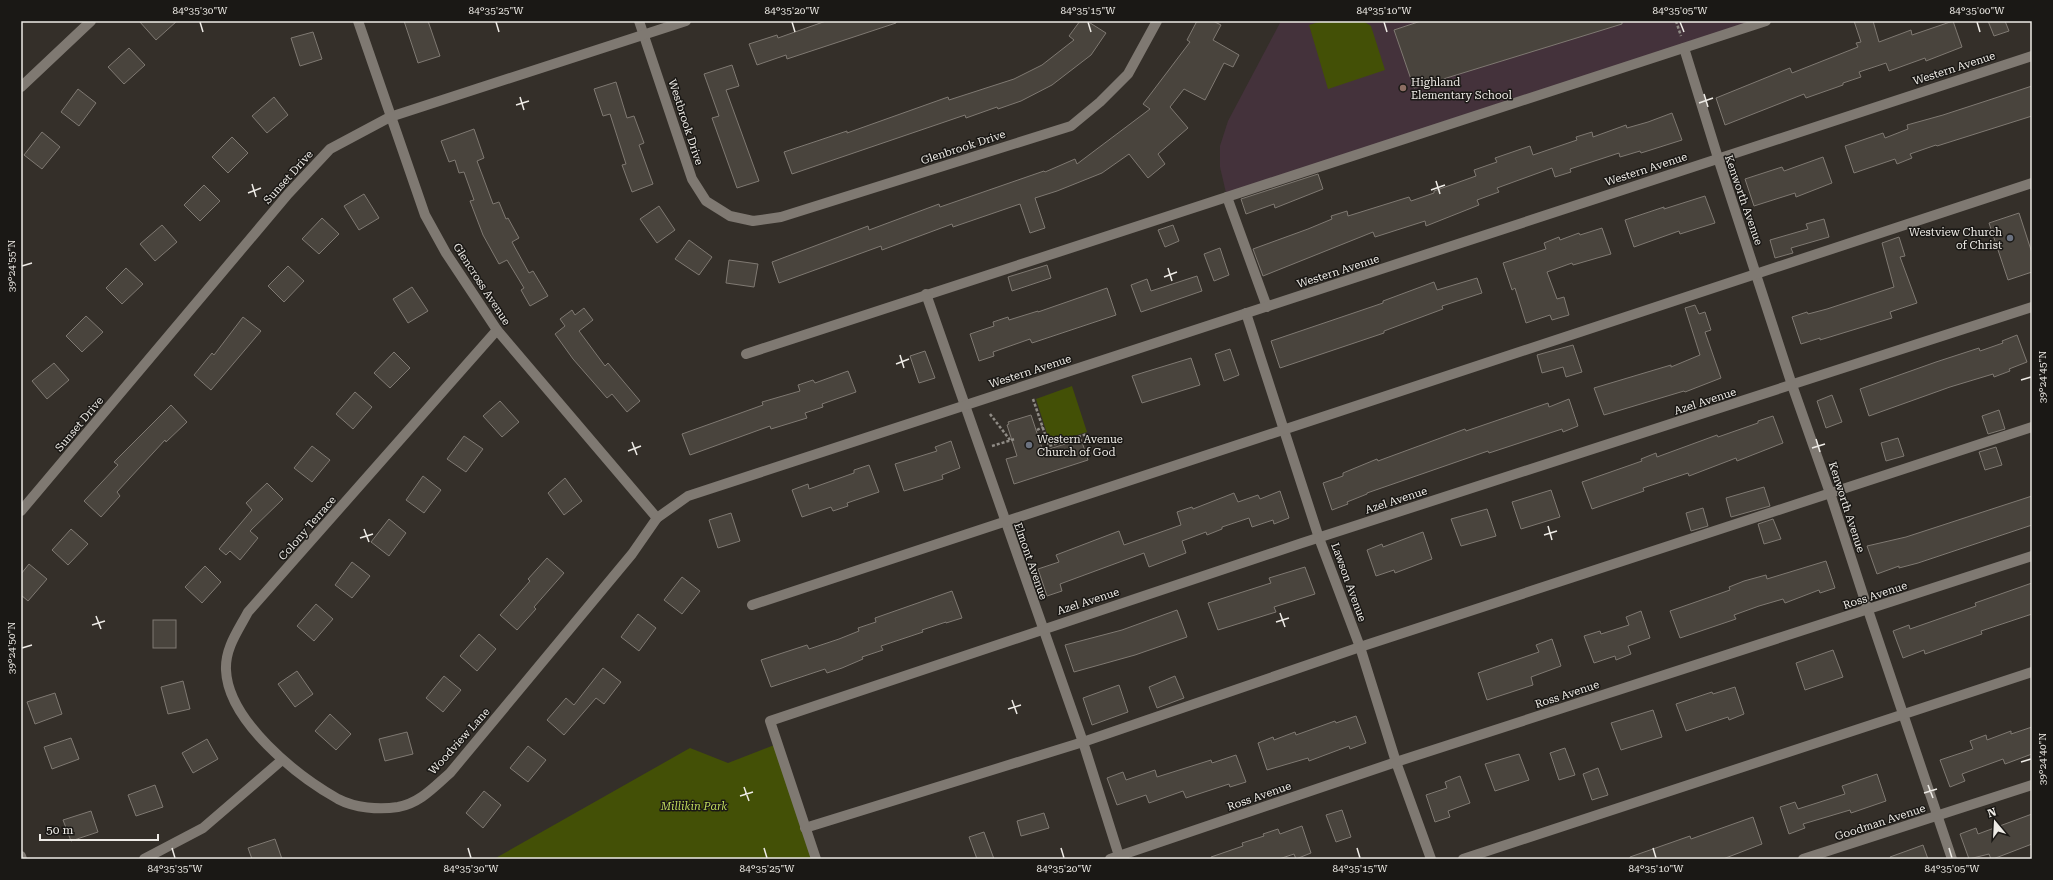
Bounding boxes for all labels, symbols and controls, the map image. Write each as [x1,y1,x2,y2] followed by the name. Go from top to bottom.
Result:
[173,5,228,16] text: 84°35'30"W
[469,5,524,16] text: 84°35'25"W
[765,5,820,16] text: 84°35'20"W
[1061,5,1116,16] text: 84°35'15"W
[1357,5,1412,16] text: 84°35'10"W
[1653,5,1708,16] text: 84°35'05"W
[1950,5,2005,16] text: 84°35'00"W
[1911,49,1997,88] street label: Western Avenue
[1411,76,1512,102] place label: Highland Elementary School
[666,78,706,167] street label: Westbrook Drive
[1398,83,1408,93] marker: Highland Elementary School
[919,128,1007,167] street label: Glenbrook Drive
[261,148,316,207] street label: Sunset Drive
[1603,150,1689,189] street label: Western Avenue
[1722,153,1765,247] street label: Kenworth Avenue
[1909,226,2002,252] place label: Westview Church of Christ
[2005,233,2015,243] marker: Westview Church of Christ
[6,240,17,292] text: 39°24'55"N
[450,241,513,328] street label: Glencross Avenue
[1295,252,1381,291] street label: Western Avenue
[2037,351,2048,403] text: 39°24'45"N
[987,352,1073,391] street label: Western Avenue
[1672,385,1738,418] street label: Azel Avenue
[53,394,106,454] street label: Sunset Drive
[1037,433,1123,459] place label: Western Avenue Church of God
[1024,440,1034,450] marker: Western Avenue Church of God
[1826,460,1867,554] street label: Kenworth Avenue
[1363,484,1429,517] street label: Azel Avenue
[276,494,339,563] street label: Colony Terrace
[1011,521,1050,601] street label: Elmont Avenue
[1328,541,1369,623] street label: Lawson Avenue
[1841,579,1909,612] street label: Ross Avenue
[1055,585,1121,618] street label: Azel Avenue
[6,622,17,674] text: 39°24'50"N
[1533,678,1601,711] street label: Ross Avenue
[426,705,493,777] street label: Woodview Lane
[2037,733,2048,785] text: 39°24'40"N
[1225,779,1293,814] street label: Ross Avenue
[660,800,727,813] park label: Millikin Park
[1833,802,1927,843] street label: Goodman Avenue
[1975,802,2015,842] north arrow
[1986,805,1999,820] text: N
[40,816,158,842] scale bar
[46,823,73,837] text: 50 m
[148,863,203,874] text: 84°35'35"W
[444,863,499,874] text: 84°35'30"W
[740,863,795,874] text: 84°35'25"W
[1037,863,1092,874] text: 84°35'20"W
[1333,863,1388,874] text: 84°35'15"W
[1629,863,1684,874] text: 84°35'10"W
[1925,863,1980,874] text: 84°35'05"W

